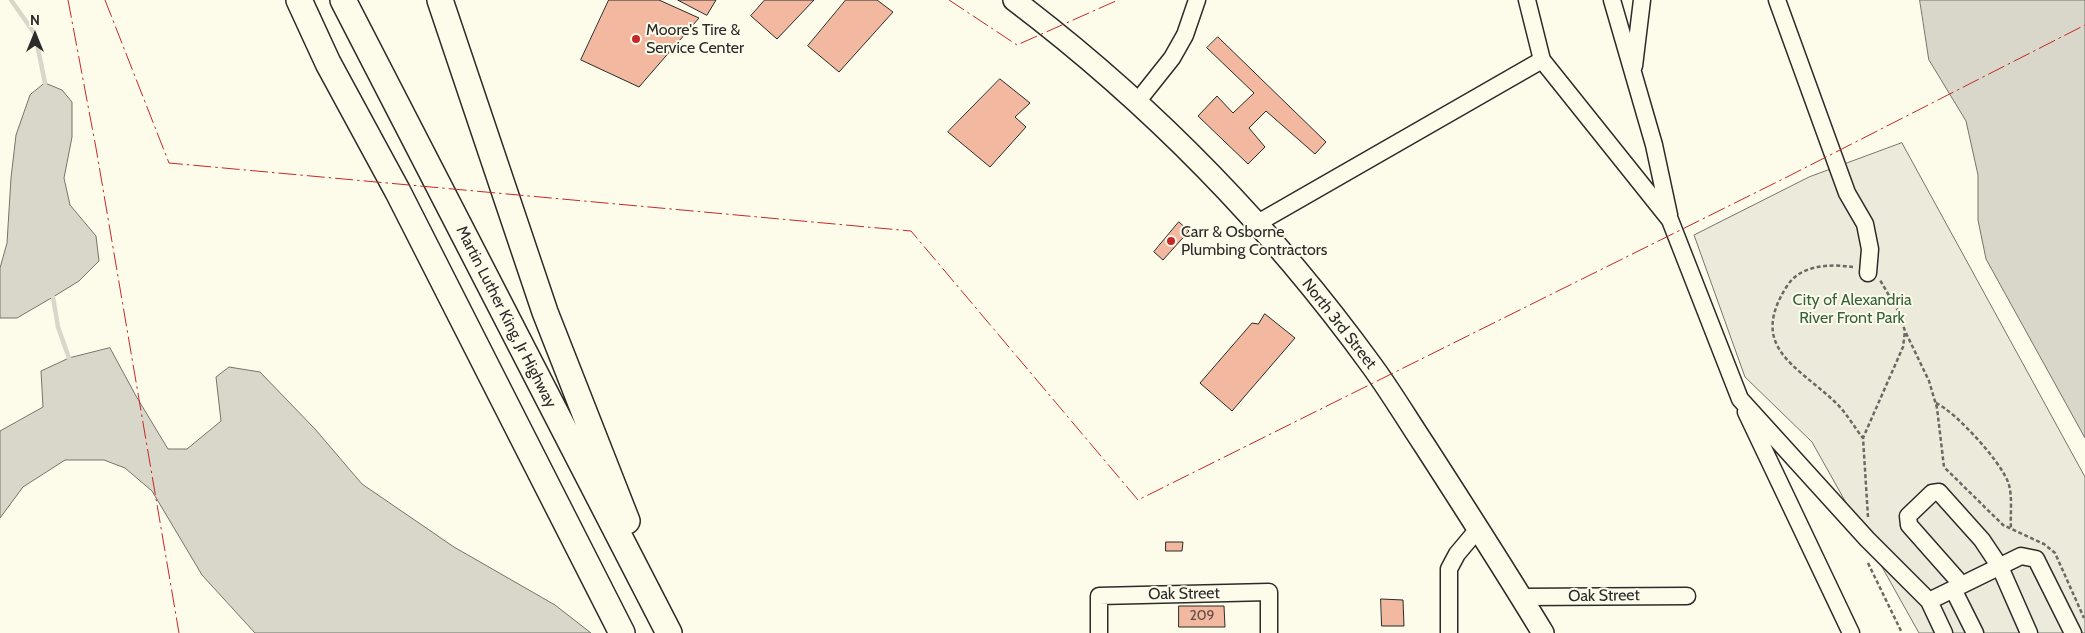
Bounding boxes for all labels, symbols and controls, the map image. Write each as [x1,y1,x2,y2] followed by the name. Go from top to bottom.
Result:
[10,10,60,60] north arrow
[30,11,40,29] text: N
[646,20,744,58] place label: Moore's Tire & Service Center
[630,33,642,45] marker: Moore's Tire & Service Center
[1181,222,1327,260] place label: Carr & Osborne Plumbing Contractors
[452,223,560,411] street label: Martin Luther King, Jr Highway
[1165,235,1177,247] marker: Carr & Osborne Plumbing Contractors
[1298,275,1380,373] street label: North 3rd Street
[1792,290,1912,328] park label: City of Alexandria River Front Park
[1148,584,1220,604] street label: Oak Street
[1568,586,1640,606] street label: Oak Street
[1189,608,1215,624] house number: 209

